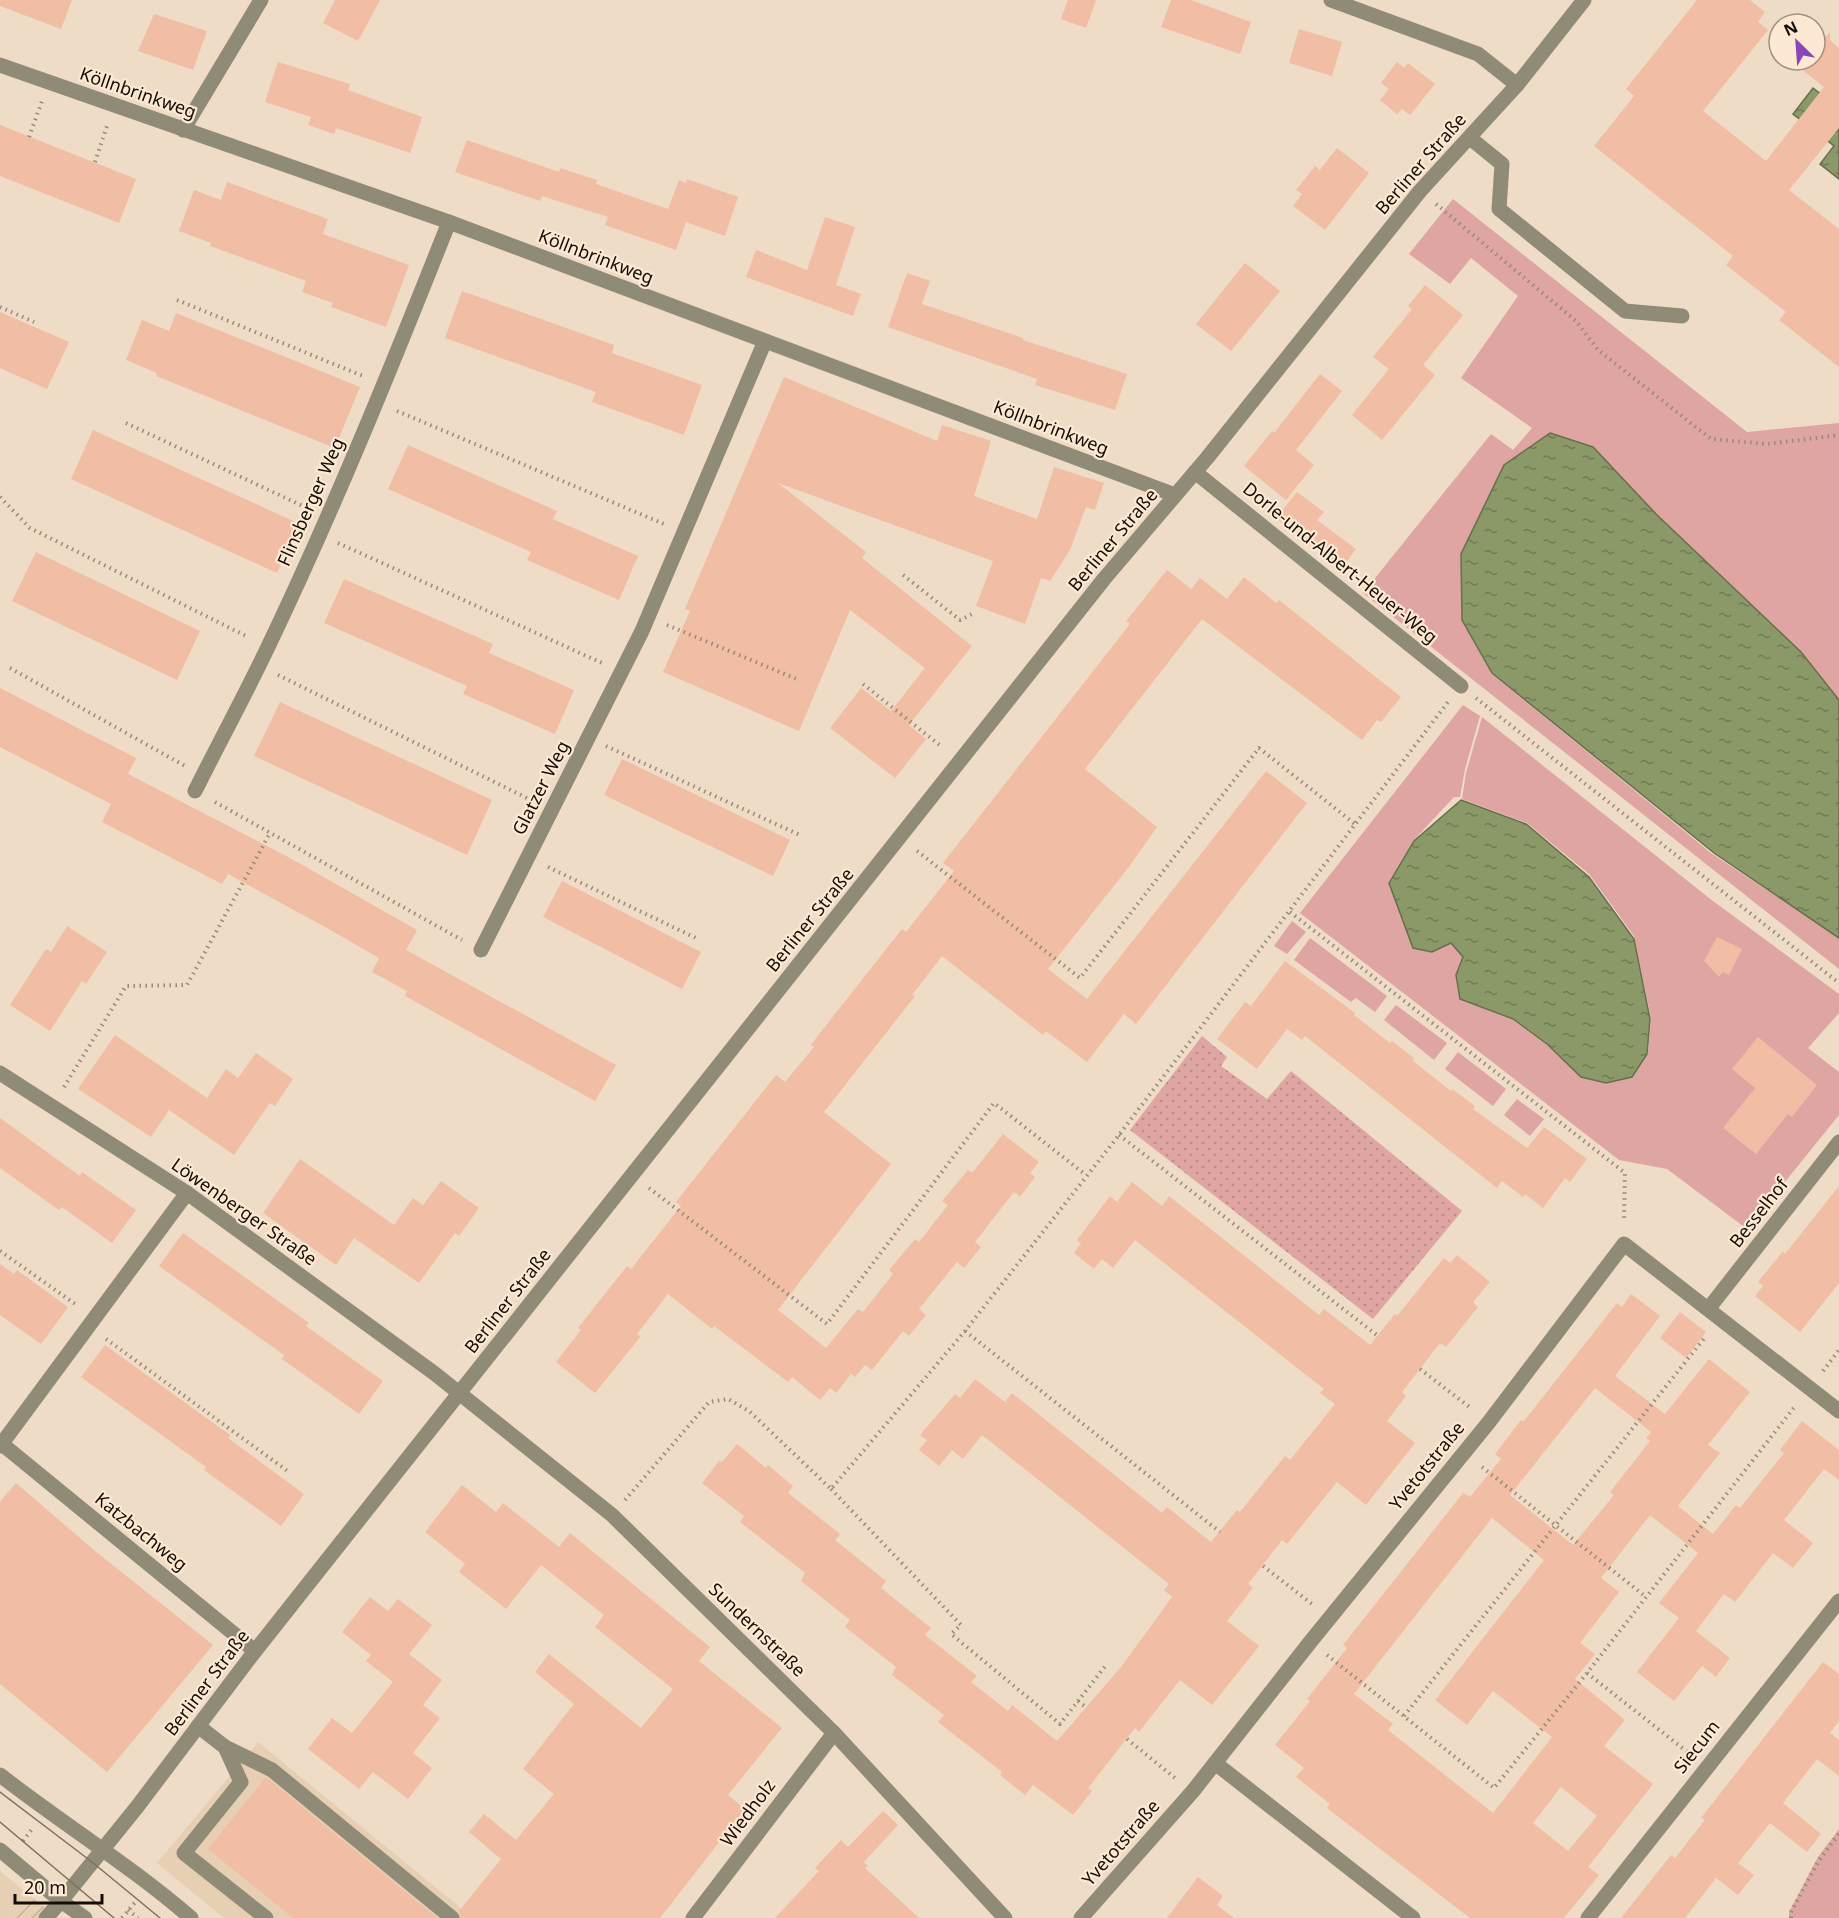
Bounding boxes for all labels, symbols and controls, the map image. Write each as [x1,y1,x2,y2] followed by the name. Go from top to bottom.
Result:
[1767,12,1827,72] north arrow
[1780,16,1801,41] text: N
[77,61,200,123] street label: Köllnbrinkweg
[1370,108,1471,219] street label: Berliner Straße
[535,223,657,289] street label: Köllnbrinkweg
[990,394,1112,460] street label: Köllnbrinkweg
[271,434,349,569] street label: Flinsberger Weg
[1238,476,1443,648] street label: Dorle-und-Albert-Heuer-Weg
[1062,483,1162,596] street label: Berliner Straße
[506,736,574,839] street label: Glatzer Weg
[760,862,859,976] street label: Berliner Straße
[167,1152,322,1270] street label: Löwenberger Straße
[1723,1172,1793,1252] street label: Besselhof
[459,1243,556,1358] street label: Berliner Straße
[1383,1416,1469,1515] street label: Yvetotstraße
[90,1486,193,1576] street label: Katzbachweg
[704,1577,811,1682] street label: Sundernstraße
[158,1624,254,1740] street label: Berliner Straße
[1668,1715,1725,1778] street label: Siecum
[714,1774,780,1851] street label: Wiedholz
[1076,1794,1164,1891] street label: Yvetotstraße
[15,1867,102,1905] scale bar
[24,1875,66,1899] text: 20 m

